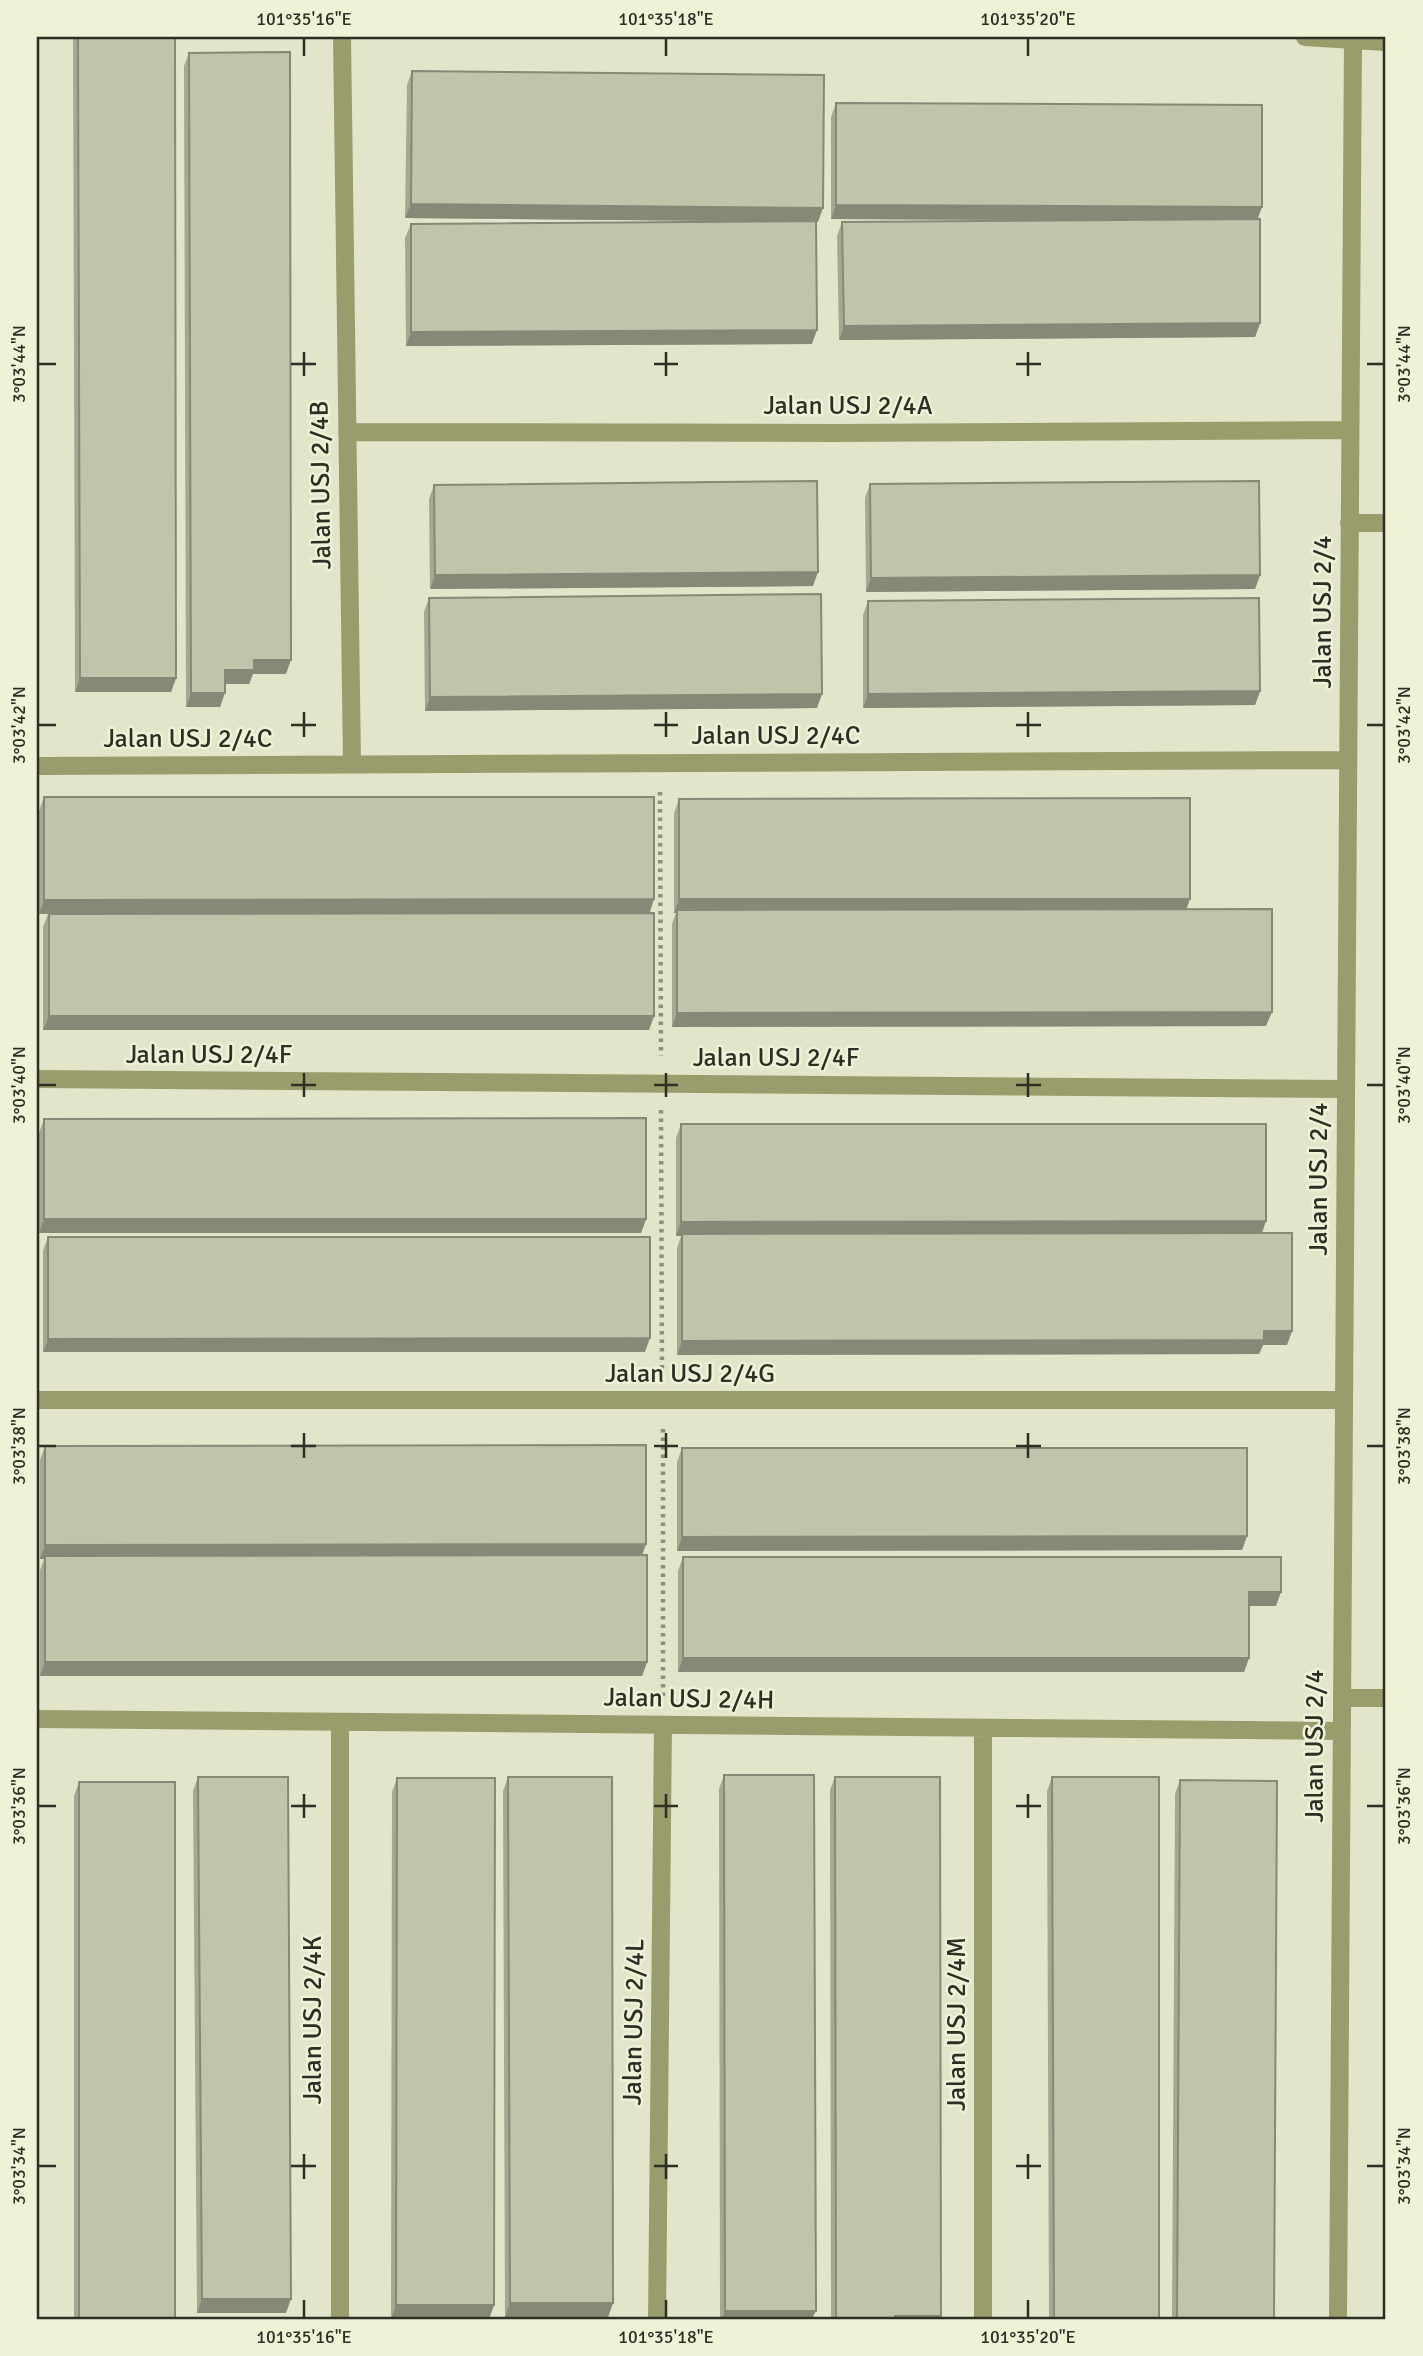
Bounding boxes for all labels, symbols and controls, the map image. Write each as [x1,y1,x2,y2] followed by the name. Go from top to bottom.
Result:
[256,8,352,30] text: 101°35'16"E
[618,8,714,30] text: 101°35'18"E
[980,8,1076,30] text: 101°35'20"E
[8,325,30,403] text: 3°03'44"N
[1393,325,1415,403] text: 3°03'44"N
[763,390,933,422] street label: Jalan USJ 2/4A
[304,400,338,570] street label: Jalan USJ 2/4B
[1307,535,1339,689] street label: Jalan USJ 2/4
[8,686,30,764] text: 3°03'42"N
[1393,686,1415,764] text: 3°03'42"N
[692,720,860,752] street label: Jalan USJ 2/4C
[104,723,272,755] street label: Jalan USJ 2/4C
[126,1039,292,1071] street label: Jalan USJ 2/4F
[693,1042,859,1074] street label: Jalan USJ 2/4F
[8,1046,30,1124] text: 3°03'40"N
[1393,1046,1415,1124] text: 3°03'40"N
[1303,1102,1335,1256] street label: Jalan USJ 2/4
[605,1358,775,1390] street label: Jalan USJ 2/4G
[8,1407,30,1485] text: 3°03'38"N
[1393,1407,1415,1485] text: 3°03'38"N
[1299,1669,1331,1823] street label: Jalan USJ 2/4
[603,1682,775,1716] street label: Jalan USJ 2/4H
[8,1767,30,1845] text: 3°03'36"N
[1393,1767,1415,1845] text: 3°03'36"N
[297,1935,329,2104] street label: Jalan USJ 2/4K
[941,1937,973,2111] street label: Jalan USJ 2/4M
[617,1938,651,2106] street label: Jalan USJ 2/4L
[8,2127,30,2205] text: 3°03'34"N
[1393,2127,1415,2205] text: 3°03'34"N
[256,2326,352,2348] text: 101°35'16"E
[618,2326,714,2348] text: 101°35'18"E
[980,2326,1076,2348] text: 101°35'20"E

